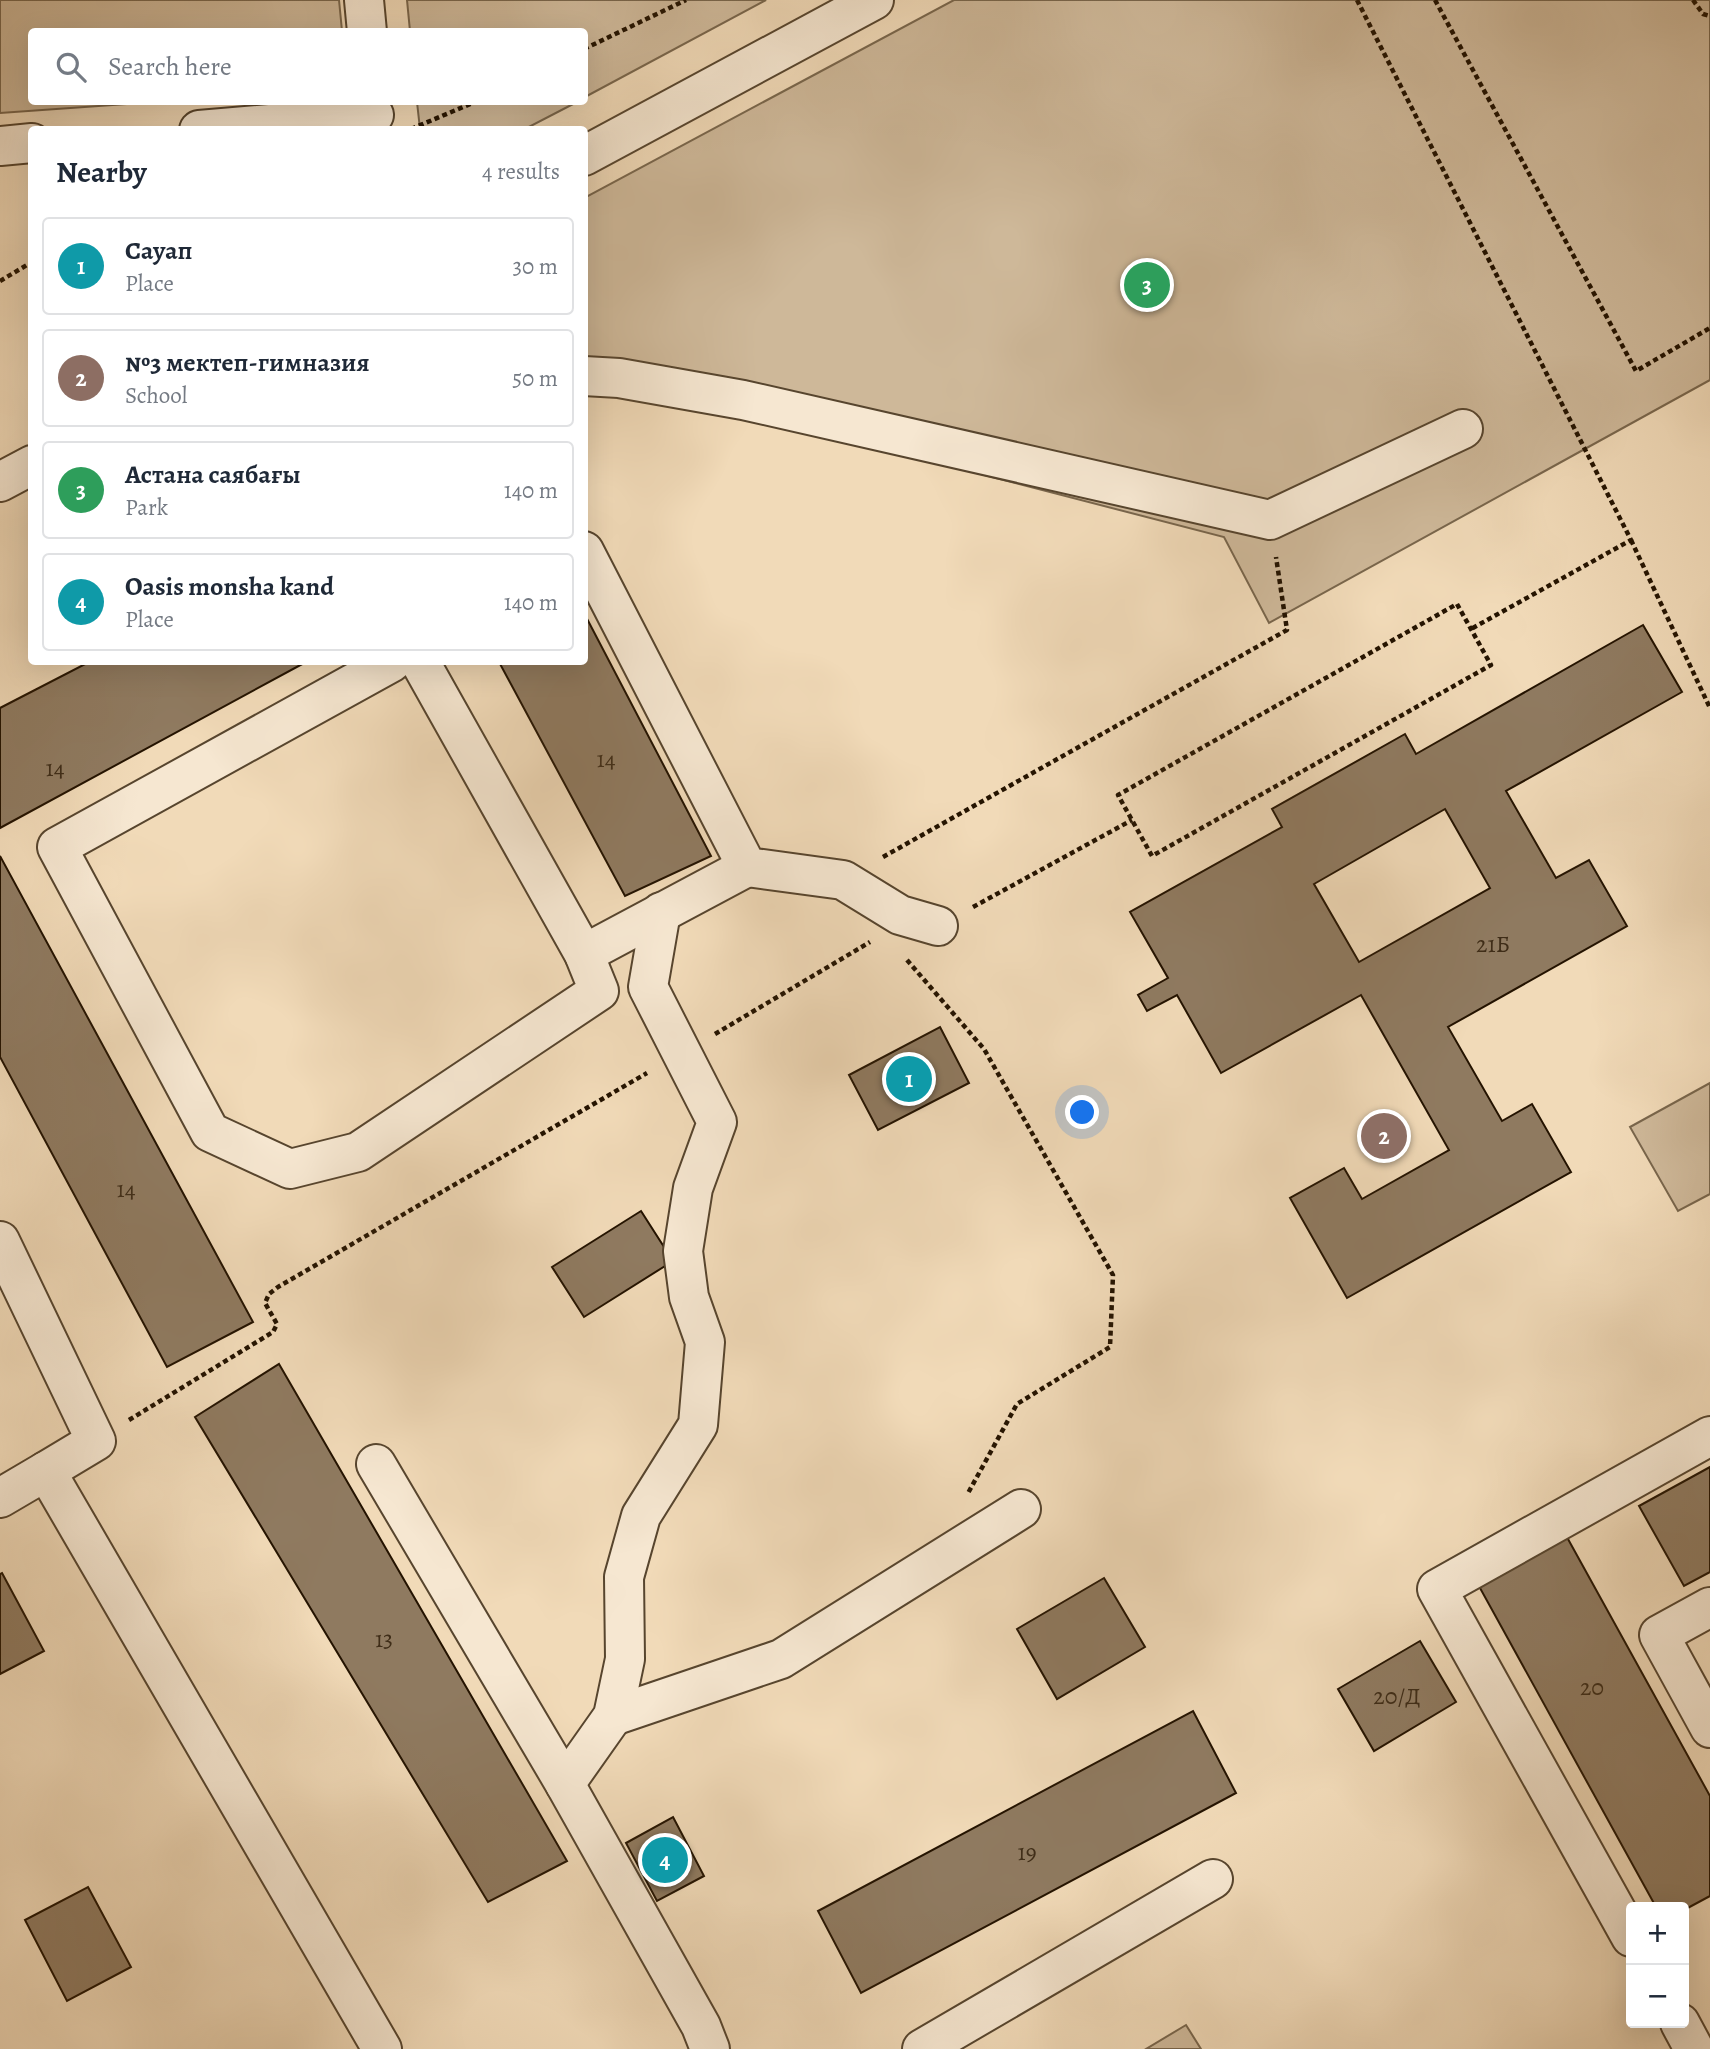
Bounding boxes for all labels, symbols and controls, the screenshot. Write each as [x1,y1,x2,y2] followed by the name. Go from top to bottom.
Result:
[28,28,588,105] search box
[52,48,90,86] icon: search
[108,49,232,84] text: Search here
[56,152,147,192] text: Nearby
[482,156,560,187] text: 4 results
[125,233,193,268] text: Сауап
[77,251,85,282] text: 1
[512,251,558,282] text: 30 m
[1124,259,1170,311] pin: 3
[125,268,174,299] text: Place
[125,345,370,380] text: №3 мектеп-гимназия
[75,363,87,394] text: 2
[512,363,558,394] text: 50 m
[125,380,187,411] text: School
[125,457,301,492] text: Астана саябағы
[76,475,86,506] text: 3
[504,475,558,506] text: 140 m
[125,492,168,523] text: Park
[125,569,334,604] text: Oasis monsha kand
[76,587,86,618] text: 4
[504,587,558,618] text: 140 m
[125,604,174,635] text: Place
[596,743,616,775] house number: 14
[45,752,65,784] house number: 14
[1476,928,1510,960] house number: 21Б
[886,1053,932,1105] pin: 1
[1065,1095,1099,1129] your location
[1361,1110,1407,1162] pin: 2
[116,1173,136,1205] house number: 14
[375,1623,393,1655] house number: 13
[1580,1671,1604,1703] house number: 20
[1373,1680,1421,1712] house number: 20/Д
[642,1834,688,1886] pin: 4
[1017,1836,1037,1868] house number: 19
[1626,1902,1689,2028] map controls
[1626,1902,1689,1965] button: +
[1626,1965,1689,2028] button: −

